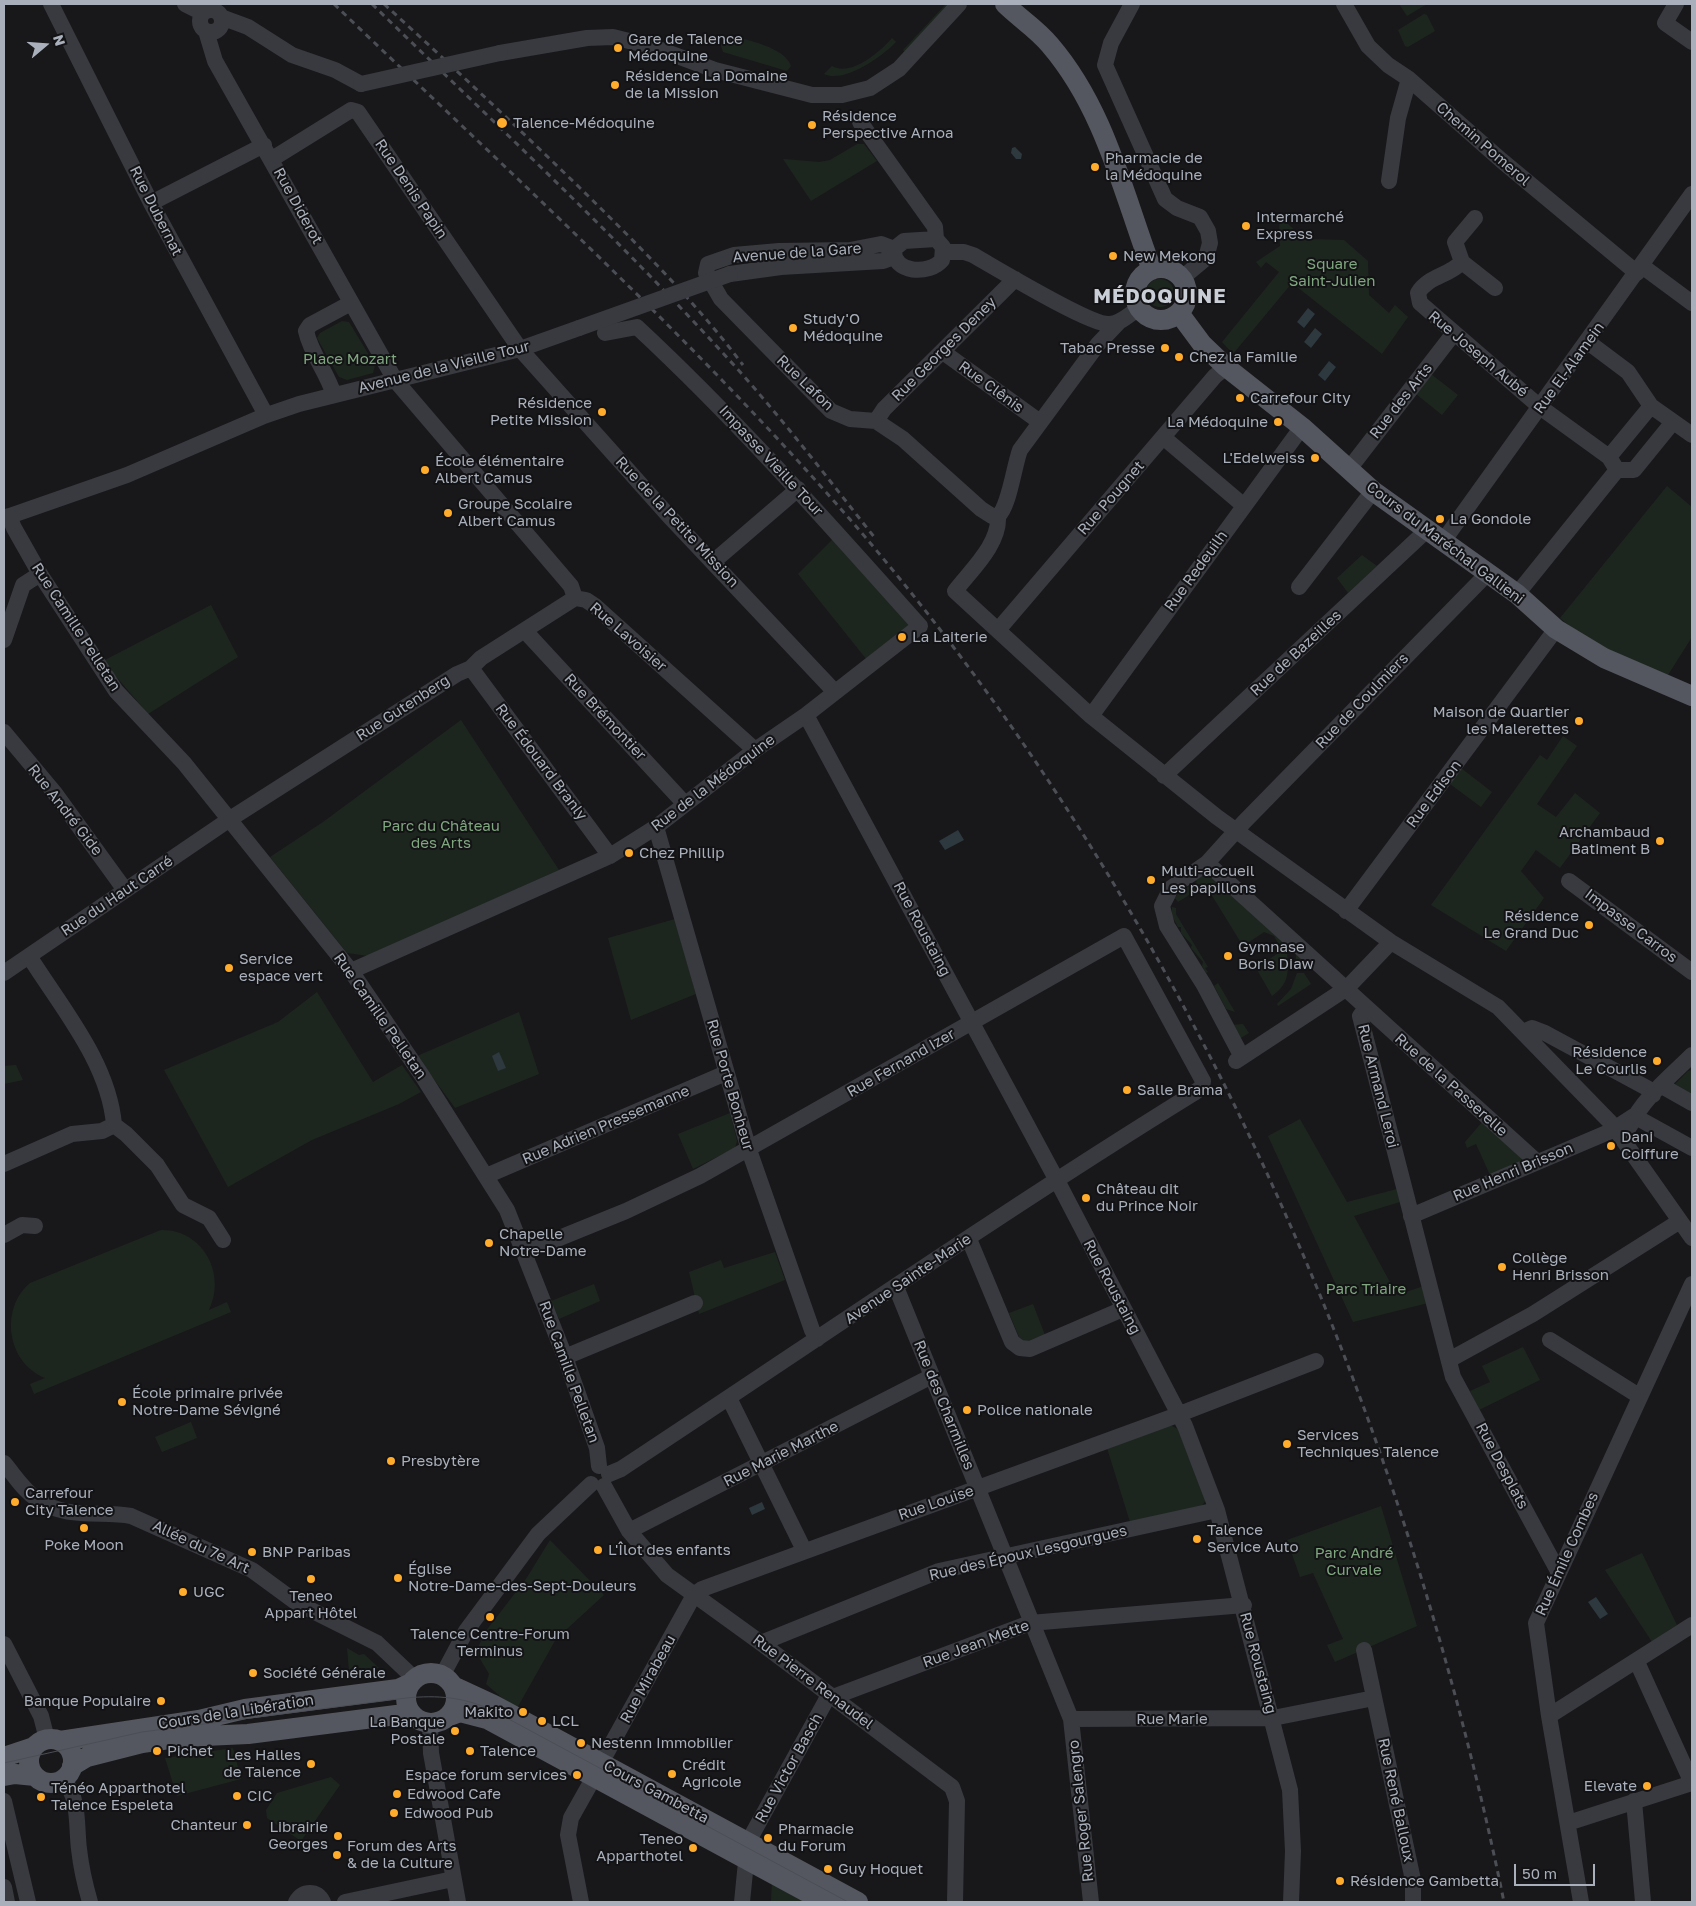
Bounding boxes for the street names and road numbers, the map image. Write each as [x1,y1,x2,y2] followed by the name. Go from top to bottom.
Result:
[1432,98,1534,190] street label: Chemin Pomerol
[371,136,451,242] street label: Rue Denis Papin
[126,163,186,259] street label: Rue Dubernat
[270,165,326,247] street label: Rue Diderot
[732,240,862,266] street label: Avenue de la Gare
[888,293,1000,405] street label: Rue Georges Deney
[1425,307,1531,401] street label: Rue Joseph Aubé
[1530,319,1608,417] street label: Rue El-Alamein
[356,337,532,397] street label: Avenue de la Vieille Tour
[773,351,837,415] street label: Rue Lafon
[955,357,1027,417] street label: Rue Clênis
[1366,360,1436,442] street label: Rue des Arts
[715,402,827,520] street label: Impasse Vieille Tour
[612,453,742,591] street label: Rue de la Petite Mission
[1074,457,1148,539] street label: Rue Pougnet
[1363,478,1527,608] street label: Cours du Maréchal Gallieni
[1161,527,1231,615] street label: Rue Redeuilh
[28,559,124,695] street label: Rue Camille Pelletan
[586,599,670,675] street label: Rue Lavoisier
[1247,606,1345,700] street label: Rue de Bazeilles
[1312,649,1412,753] street label: Rue de Coulmiers
[560,670,650,764] street label: Rue Brémontier
[353,671,453,745] street label: Rue Gutenberg
[491,700,591,824] street label: Rue Édouard Branly
[648,731,778,835] street label: Rue de la Médoquine
[1403,757,1465,831] street label: Rue Edison
[24,761,106,859] street label: Rue André Gide
[58,852,176,940] street label: Rue du Haut Carré
[890,879,954,979] street label: Rue Roustaing
[1581,885,1681,967] street label: Impasse Carros
[330,950,430,1082] street label: Rue Camille Pelletan
[703,1017,757,1153] street label: Rue Porte Bonheur
[1354,1022,1402,1150] street label: Rue Armand Leroi
[844,1025,958,1101] street label: Rue Fernand Izer
[1391,1030,1511,1140] street label: Rue de la Passerelle
[520,1082,692,1168] street label: Rue Adrien Pressemanne
[1450,1139,1576,1205] street label: Rue Henri Brisson
[842,1230,974,1328] street label: Avenue Sainte-Marie
[1080,1237,1144,1337] street label: Rue Roustaing
[535,1299,603,1445] street label: Rue Camille Pelletan
[910,1338,978,1472] street label: Rue des Charmilles
[721,1417,841,1491] street label: Rue Marie Marthe
[1472,1420,1532,1512] street label: Rue Desplats
[896,1482,976,1524] street label: Rue Louise
[1532,1489,1602,1619] street label: Rue Émile Combes
[150,1517,252,1577] street label: Allée du 7e Art
[927,1521,1129,1585] street label: Rue des Époux Lesgourgues
[1236,1610,1280,1716] street label: Rue Roustaing
[920,1616,1032,1672] street label: Rue Jean Mette
[749,1631,877,1733] street label: Rue Pierre Renaudel
[616,1632,680,1726] street label: Rue Mirabeau
[157,1691,315,1733] street label: Cours de la Libération
[752,1710,826,1826] street label: Rue Victor Basch
[1136,1710,1208,1728] street label: Rue Marie
[1374,1736,1418,1864] street label: Rue René Balloux
[1065,1739,1097,1883] street label: Rue Roger Salengro
[600,1757,712,1827] street label: Cours Gambetta

